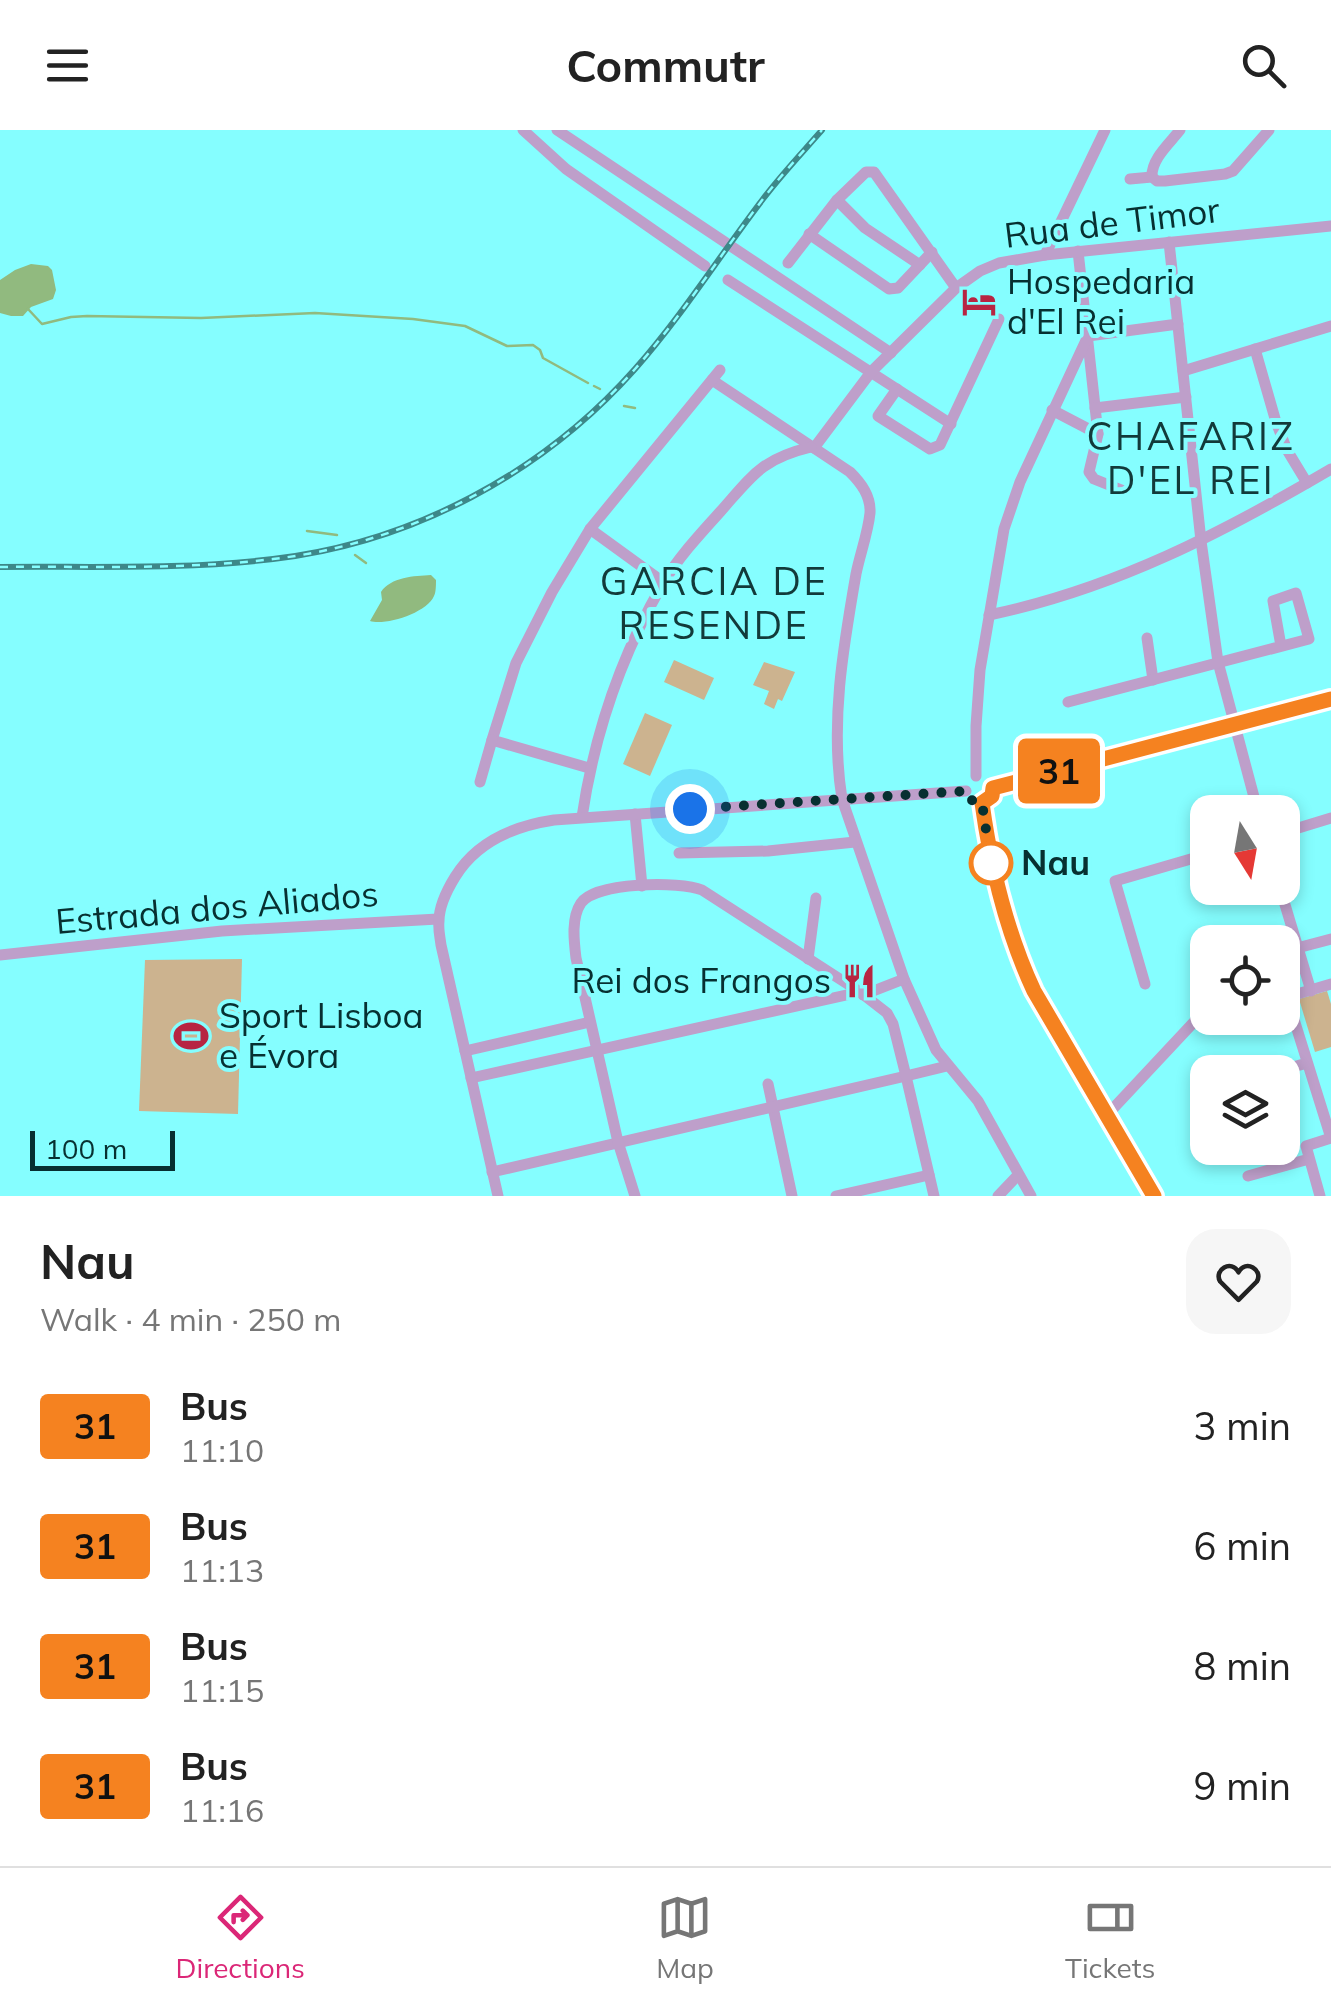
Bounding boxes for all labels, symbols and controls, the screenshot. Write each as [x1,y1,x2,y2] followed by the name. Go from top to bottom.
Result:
[566,37,765,93] text: Commutr
[40,38,95,93] icon: menu
[1236,38,1291,93] icon: search
[1002,187,1222,257] street label: Rua de Timor
[1007,259,1195,343] place label: Hospedaria d'El Rei
[960,283,998,321] hotel icon: Hospedaria d'El Rei
[1087,412,1295,504] district label: CHAFARIZ D'EL REI
[600,557,828,649] district label: GARCIA DE RESENDE
[1014,738,1104,804] line badge: 31
[1038,749,1080,793] text: 31
[665,784,715,834] your location
[1190,795,1300,905] north arrow
[1190,795,1300,1165] map controls
[1021,840,1090,884] place label: Nau
[970,842,1012,884] marker: Nau
[54,871,380,943] street label: Estrada dos Aliados
[1190,925,1300,1035] button: locate
[571,958,831,1002] place label: Rei dos Frangos
[840,962,878,1000] restaurant icon: Rei dos Frangos
[219,993,424,1077] place label: Sport Lisboa e Évora
[172,1017,210,1055] sports icon: Sport Lisboa e Évora
[1190,1055,1300,1165] button: layers
[30,1126,175,1170] scale bar
[45,1131,127,1166] text: 100 m
[1186,1229,1291,1334] button: heart
[40,1231,135,1291] text: Nau
[40,1299,341,1339] text: Walk · 4 min · 250 m
[180,1382,248,1430] text: Bus
[1194,1402,1291,1450] text: 3 min
[74,1404,116,1448] text: 31
[180,1430,264,1470] text: 11:10
[180,1502,248,1550] text: Bus
[1194,1522,1291,1570] text: 6 min
[74,1524,116,1568] text: 31
[180,1550,264,1590] text: 11:13
[180,1622,248,1670] text: Bus
[1194,1642,1291,1690] text: 8 min
[74,1644,116,1688] text: 31
[180,1670,264,1710] text: 11:15
[180,1742,248,1790] text: Bus
[1194,1762,1291,1810] text: 9 min
[74,1764,116,1808] text: 31
[180,1790,264,1830] text: 11:16
[176,1890,305,1985] tab: Directions
[656,1890,714,1985] tab: Map
[1065,1890,1155,1985] tab: Tickets

